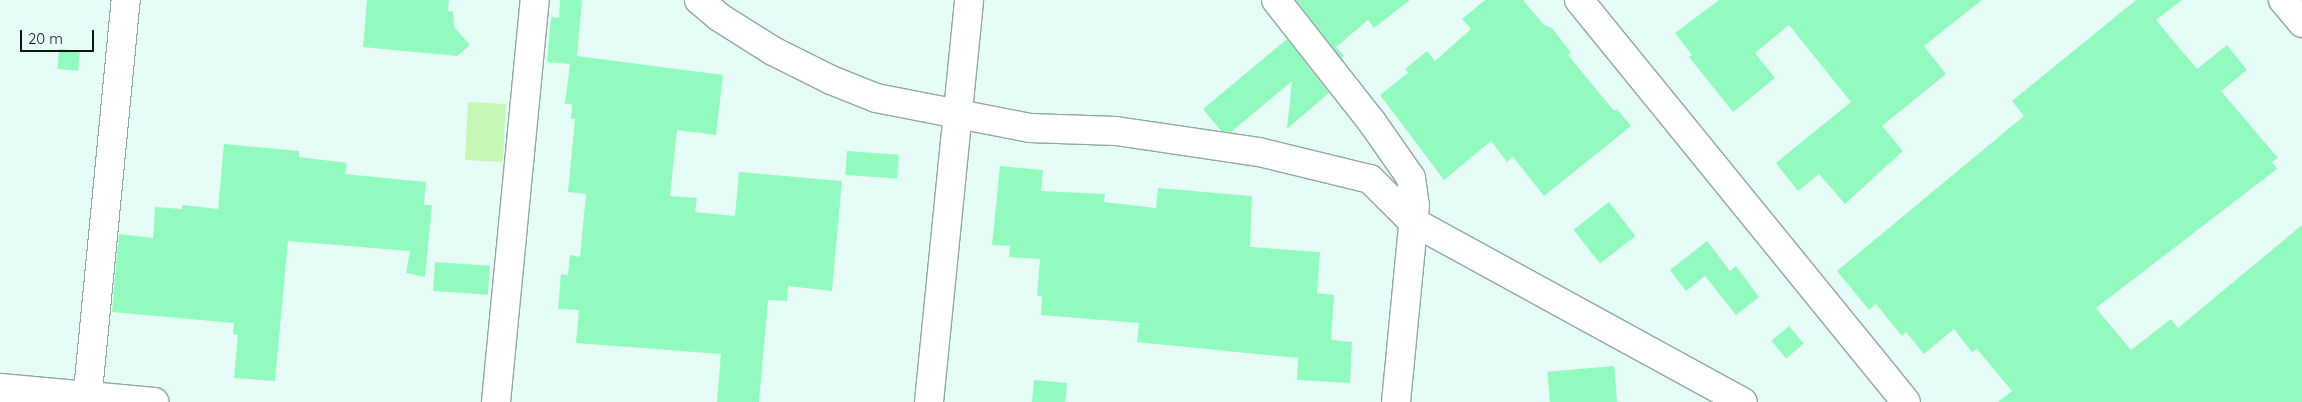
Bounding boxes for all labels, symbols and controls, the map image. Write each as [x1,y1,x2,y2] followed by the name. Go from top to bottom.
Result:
[22,20,96,52] scale bar
[28,29,63,48] text: 20 m

